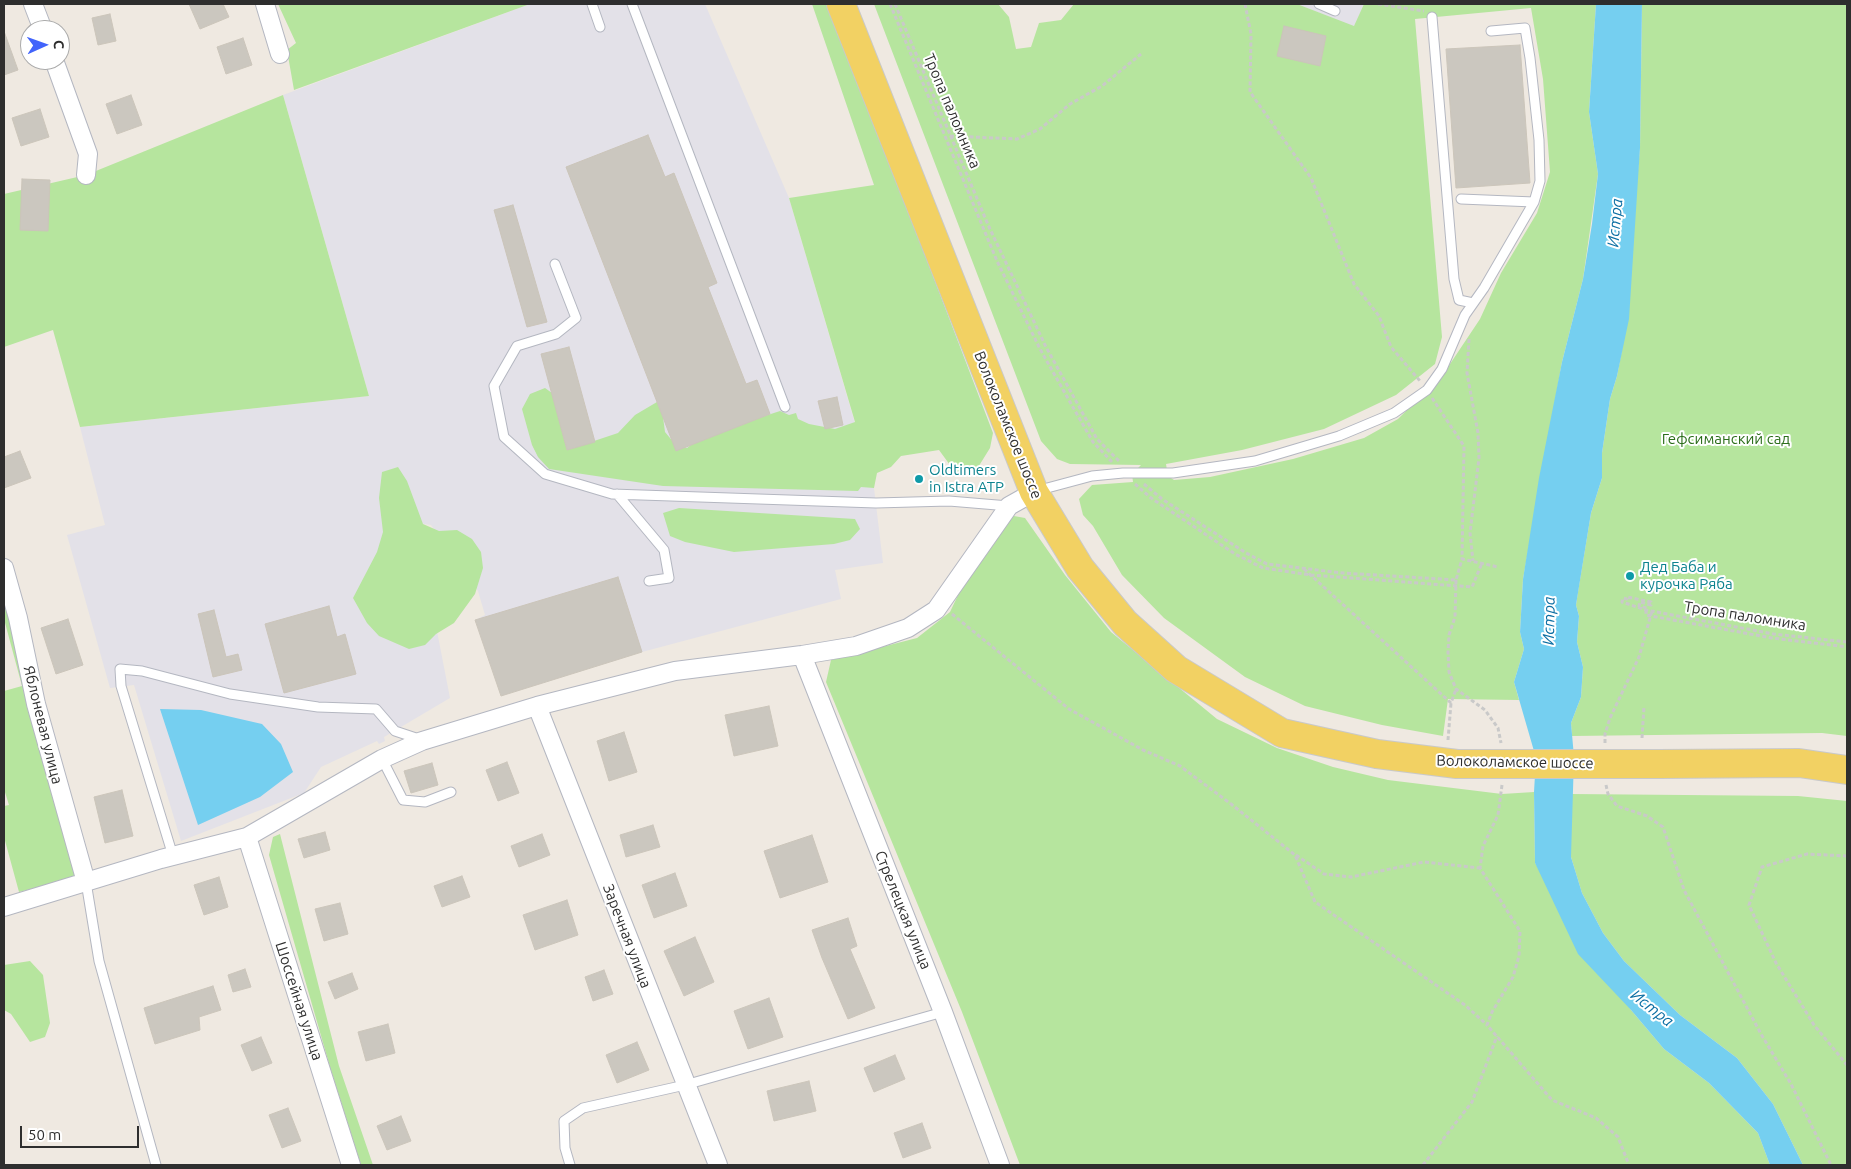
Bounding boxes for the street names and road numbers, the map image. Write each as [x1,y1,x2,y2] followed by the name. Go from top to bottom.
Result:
[920,51,984,171] street label: Тропа паломника
[970,349,1046,501] street label: Волоколамское шоссе
[1683,597,1807,635] street label: Тропа паломника
[20,664,66,786] street label: Яблоневая улица
[1436,752,1594,772] street label: Волоколамское шоссе
[871,848,935,972] street label: Стрелецкая улица
[599,881,655,991] street label: Заречная улица
[271,939,327,1063] street label: Шоссейная улица

